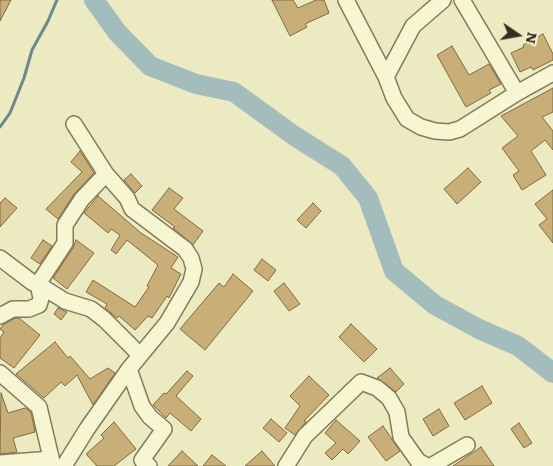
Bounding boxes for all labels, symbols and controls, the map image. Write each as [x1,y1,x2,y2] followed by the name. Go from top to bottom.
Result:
[493,10,543,60] north arrow
[522,30,544,46] text: N

